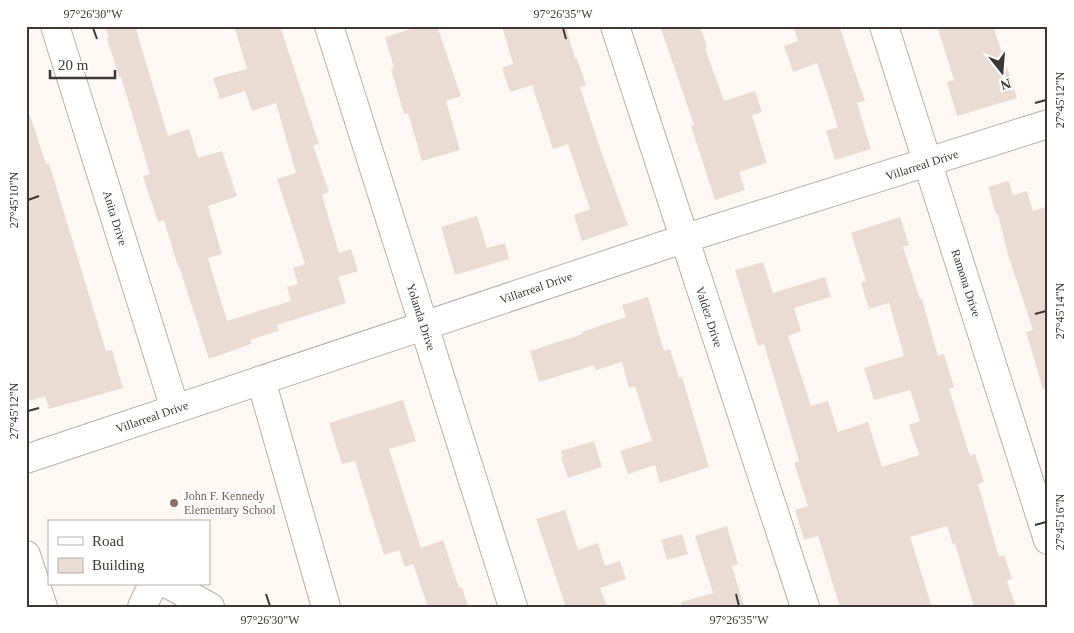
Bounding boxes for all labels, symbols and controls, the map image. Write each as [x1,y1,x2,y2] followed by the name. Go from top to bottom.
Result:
[63,7,123,21] text: 97°26'30"W
[533,7,593,21] text: 97°26'35"W
[50,48,115,80] scale bar
[976,48,1026,98] north arrow
[58,57,89,73] text: 20 m
[1053,71,1067,128] text: 27°45'12"N
[999,75,1013,93] text: N
[884,147,960,183] street label: Villarreal Drive
[7,171,21,228] text: 27°45'10"N
[100,189,130,247] street label: Anita Drive
[948,247,984,319] street label: Ramona Drive
[498,269,574,307] street label: Villarreal Drive
[404,282,438,352] street label: Yolanda Drive
[1053,282,1067,339] text: 27°45'14"N
[693,285,725,349] street label: Valdez Drive
[7,382,21,439] text: 27°45'12"N
[114,398,190,436] street label: Villarreal Drive
[184,489,276,517] place label: John F. Kennedy Elementary School
[1053,493,1067,550] text: 27°45'16"N
[168,497,180,509] marker: John F. Kennedy Elementary School
[48,520,210,586] legend
[92,533,124,549] text: Road
[92,557,145,573] text: Building
[240,613,300,627] text: 97°26'30"W
[709,613,769,627] text: 97°26'35"W

